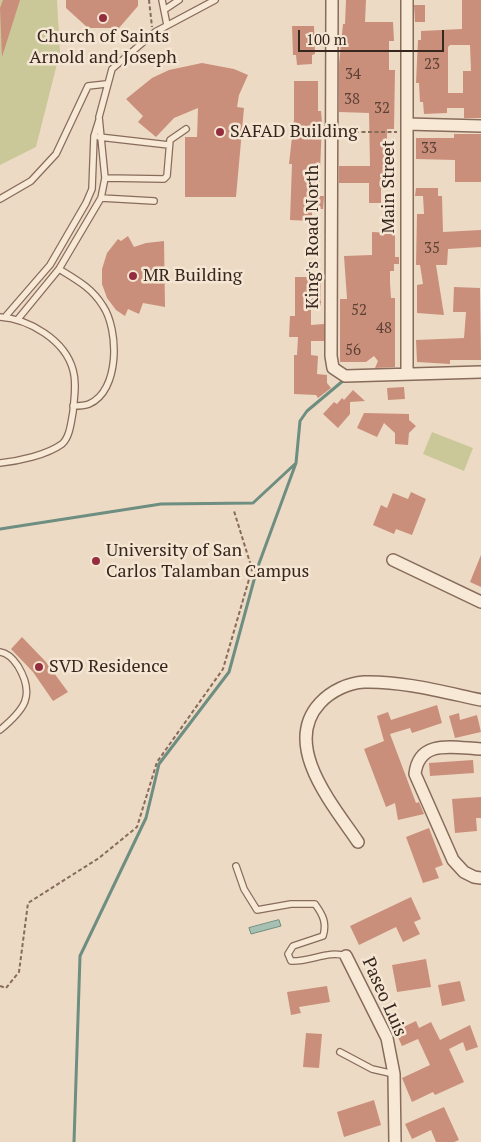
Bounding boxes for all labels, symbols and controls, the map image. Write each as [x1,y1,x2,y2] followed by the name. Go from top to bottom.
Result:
[97,12,109,24] marker: Church of Saints Arnold and Joseph
[301,20,447,52] scale bar
[29,26,177,68] place label: Church of Saints Arnold and Joseph
[306,29,347,49] text: 100 m
[424,56,440,74] house number: 23
[345,66,361,84] house number: 34
[344,91,360,109] house number: 38
[374,100,390,118] house number: 32
[230,121,358,143] place label: SAFAD Building
[214,126,226,138] marker: SAFAD Building
[378,140,400,234] street label: Main Street
[421,140,437,158] house number: 33
[302,165,324,309] street label: King's Road North
[424,240,440,258] house number: 35
[143,265,242,287] place label: MR Building
[127,270,139,282] marker: MR Building
[351,302,367,320] house number: 52
[376,320,392,338] house number: 48
[345,342,361,360] house number: 56
[106,540,309,582] place label: University of San Carlos Talamban Campus
[90,555,102,567] marker: University of San Carlos Talamban Campus
[49,656,168,678] place label: SVD Residence
[33,661,45,673] marker: SVD Residence
[357,954,411,1040] street label: Paseo Luis

